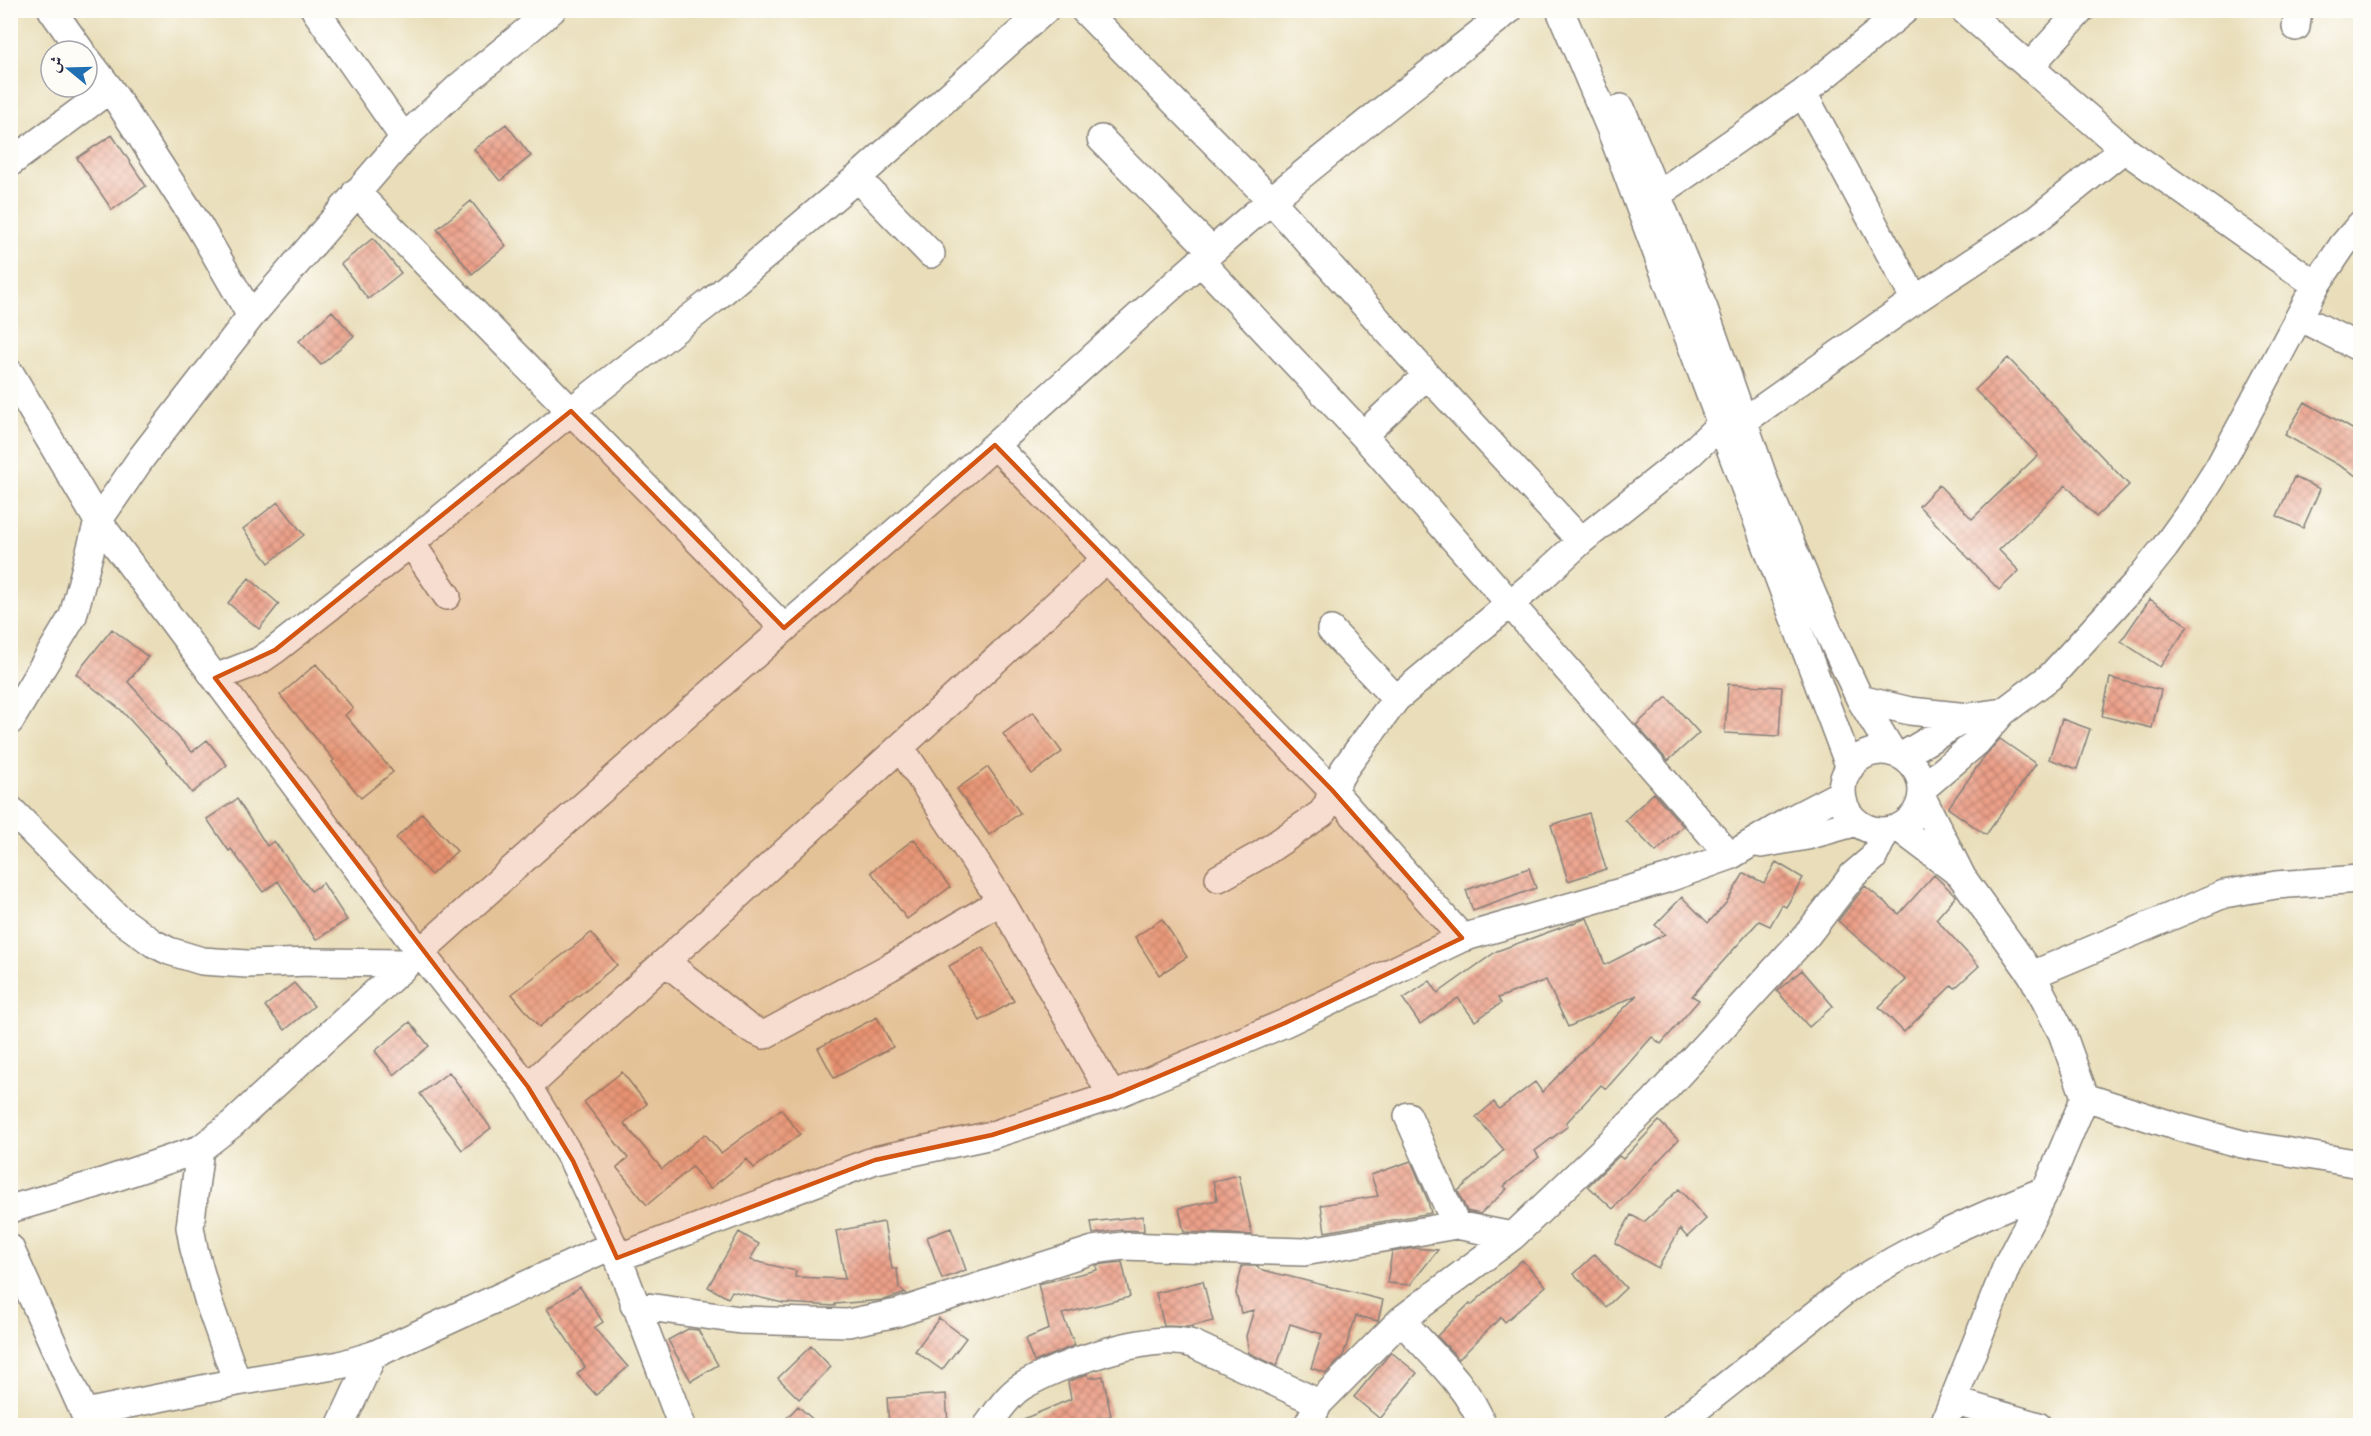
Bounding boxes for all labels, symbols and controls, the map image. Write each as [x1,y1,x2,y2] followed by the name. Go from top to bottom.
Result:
[39,39,99,99] north arrow
[43,53,69,76] text: ش

